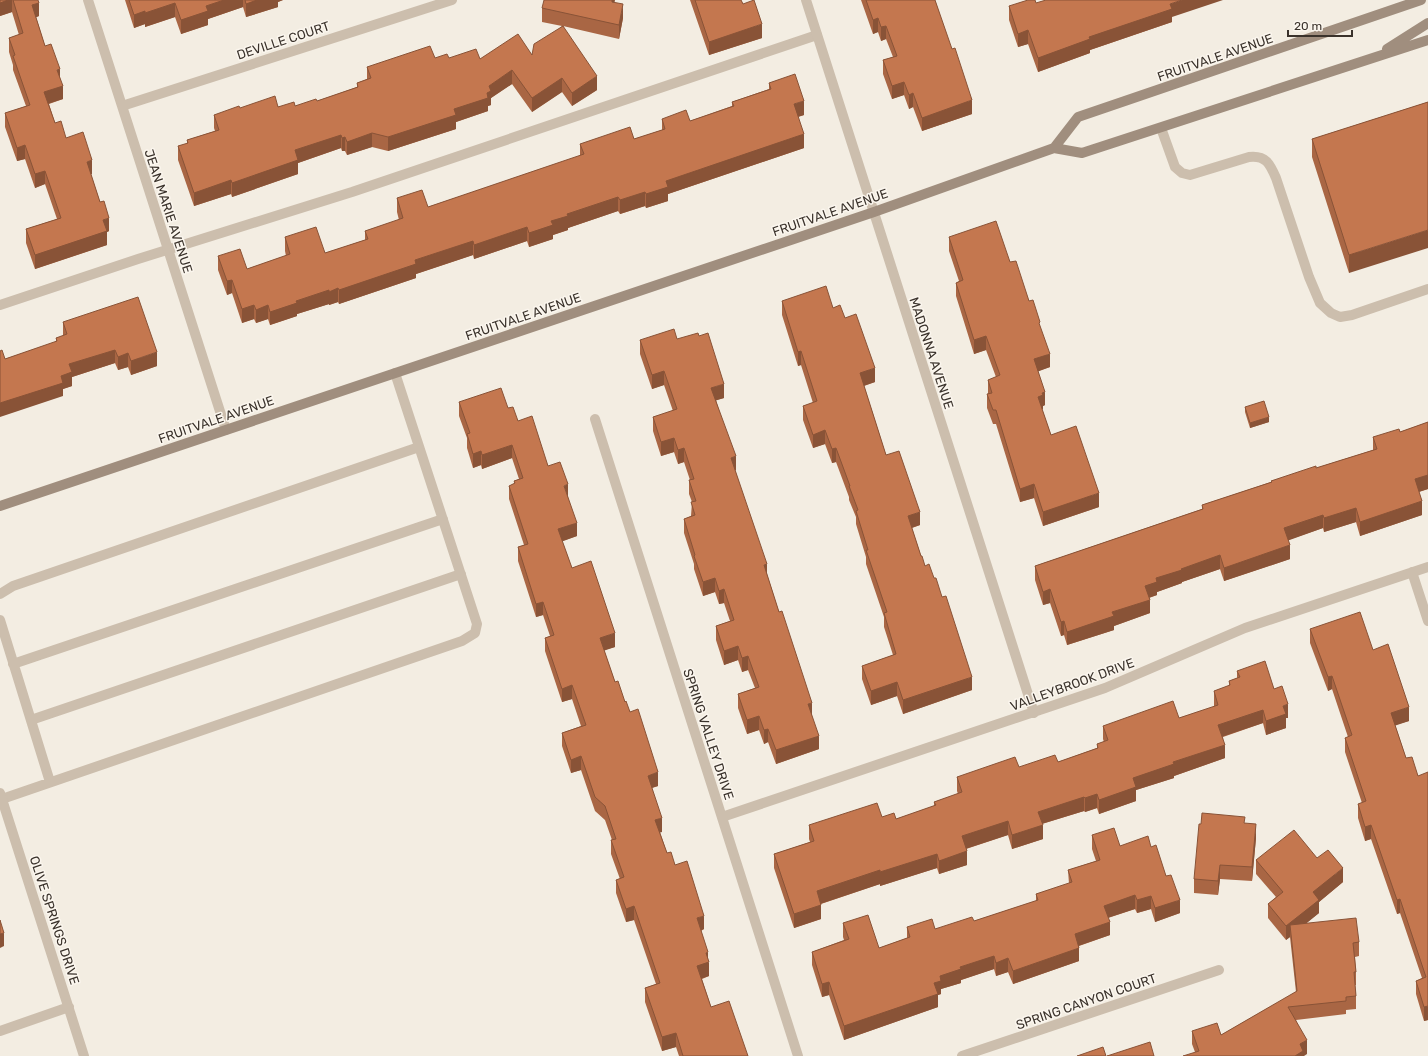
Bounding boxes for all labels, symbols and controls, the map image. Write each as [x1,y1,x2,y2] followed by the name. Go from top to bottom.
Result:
[1288,12,1352,38] scale bar
[235,18,332,63] street label: DEVILLE COURT
[1294,19,1322,33] text: 20 m
[1155,31,1275,84] street label: FRUITVALE AVENUE
[141,147,196,275] street label: JEAN MARIE AVENUE
[770,186,890,239] street label: FRUITVALE AVENUE
[463,290,583,343] street label: FRUITVALE AVENUE
[906,295,957,411] street label: MADONNA AVENUE
[156,393,276,446] street label: FRUITVALE AVENUE
[1008,655,1136,714] street label: VALLEYBROOK DRIVE
[680,667,737,802] street label: SPRING VALLEY DRIVE
[27,854,82,986] street label: OLIVE SPRINGS DRIVE
[1014,970,1159,1033] street label: SPRING CANYON COURT

